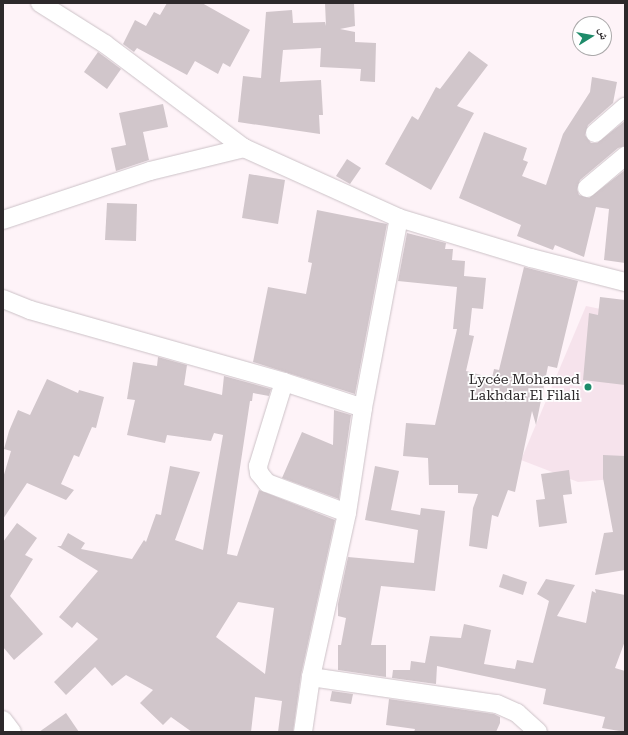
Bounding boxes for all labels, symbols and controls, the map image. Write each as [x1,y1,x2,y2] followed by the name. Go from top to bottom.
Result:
[572,16,612,56] north arrow
[596,27,611,41] text: ش
[469,371,580,404] place label: Lycée Mohamed Lakhdar El Filali
[583,382,593,392] marker: Lycée Mohamed Lakhdar El Filali

